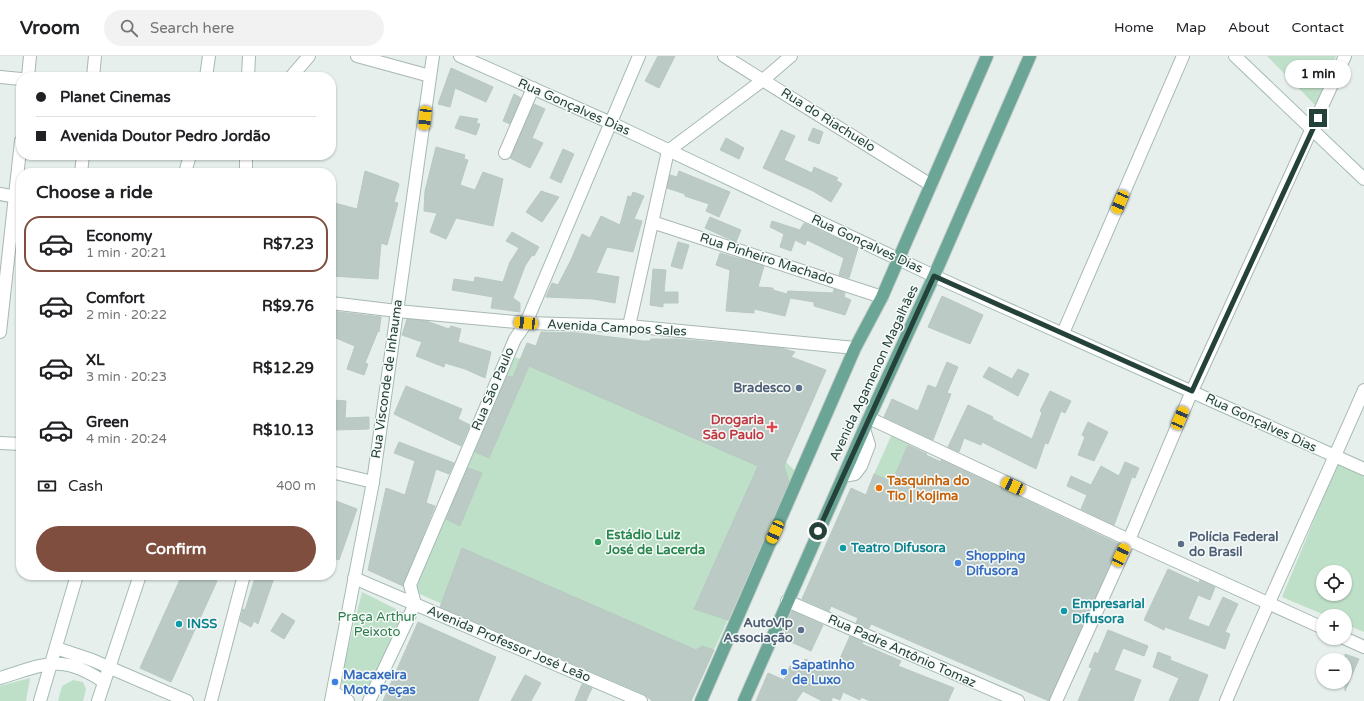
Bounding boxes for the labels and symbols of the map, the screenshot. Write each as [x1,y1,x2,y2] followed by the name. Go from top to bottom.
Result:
[1285,60,1351,88] callout: 1 min
[515,75,633,139] street label: Rua Gonçalves Dias
[778,85,878,156] street label: Rua do Riachuelo
[418,105,432,131] car
[1309,109,1327,127] route end
[1110,189,1130,215] car
[809,211,925,277] street label: Rua Gonçalves Dias
[698,230,836,288] street label: Rua Pinheiro Machado
[826,282,922,464] street label: Avenida Agamenon Magalhães
[368,298,406,460] street label: Rua Visconde de Inhauma
[514,316,538,330] car
[547,316,687,340] street label: Avenida Campos Sales
[468,345,518,433] street label: Rua São Paulo
[733,380,791,396] place label: Bradesco
[794,383,804,393] marker: Bradesco
[1203,390,1319,456] street label: Rua Gonçalves Dias
[1170,405,1190,431] car
[703,412,764,443] place label: Drogaria São Paulo
[767,422,777,432] marker: Drogaria São Paulo
[886,473,970,504] place label: Tasquinha do Tio | Kojima
[1000,475,1026,497] car
[874,483,884,493] marker: Tasquinha do Tio | Kojima
[765,519,785,545] car
[809,522,827,540] route start
[605,527,705,558] place label: Estádio Luiz José de Lacerda
[1189,529,1279,560] place label: Polícia Federal do Brasil
[593,537,603,547] marker: Estádio Luiz José de Lacerda
[1176,539,1186,549] marker: Polícia Federal do Brasil
[850,540,946,556] place label: Teatro Difusora
[1110,542,1132,568] car
[838,543,848,553] marker: Teatro Difusora
[966,548,1026,579] place label: Shopping Difusora
[953,558,963,568] marker: Shopping Difusora
[1072,596,1145,627] place label: Empresarial Difusora
[425,602,593,686] street label: Avenida Professor José Leão
[1059,606,1069,616] marker: Empresarial Difusora
[338,609,416,640] park label: Praça Arthur Peixoto
[825,611,979,691] street label: Rua Padre Antônio Tomaz
[723,615,793,646] place label: AutoVip Associação
[187,616,217,632] place label: INSS
[174,619,184,629] marker: INSS
[796,625,806,635] marker: AutoVip Associação
[792,657,855,688] place label: Sapatinho de Luxo
[343,667,416,698] place label: Macaxeira Moto Peças
[779,667,789,677] marker: Sapatinho de Luxo
[330,677,340,687] marker: Macaxeira Moto Peças

